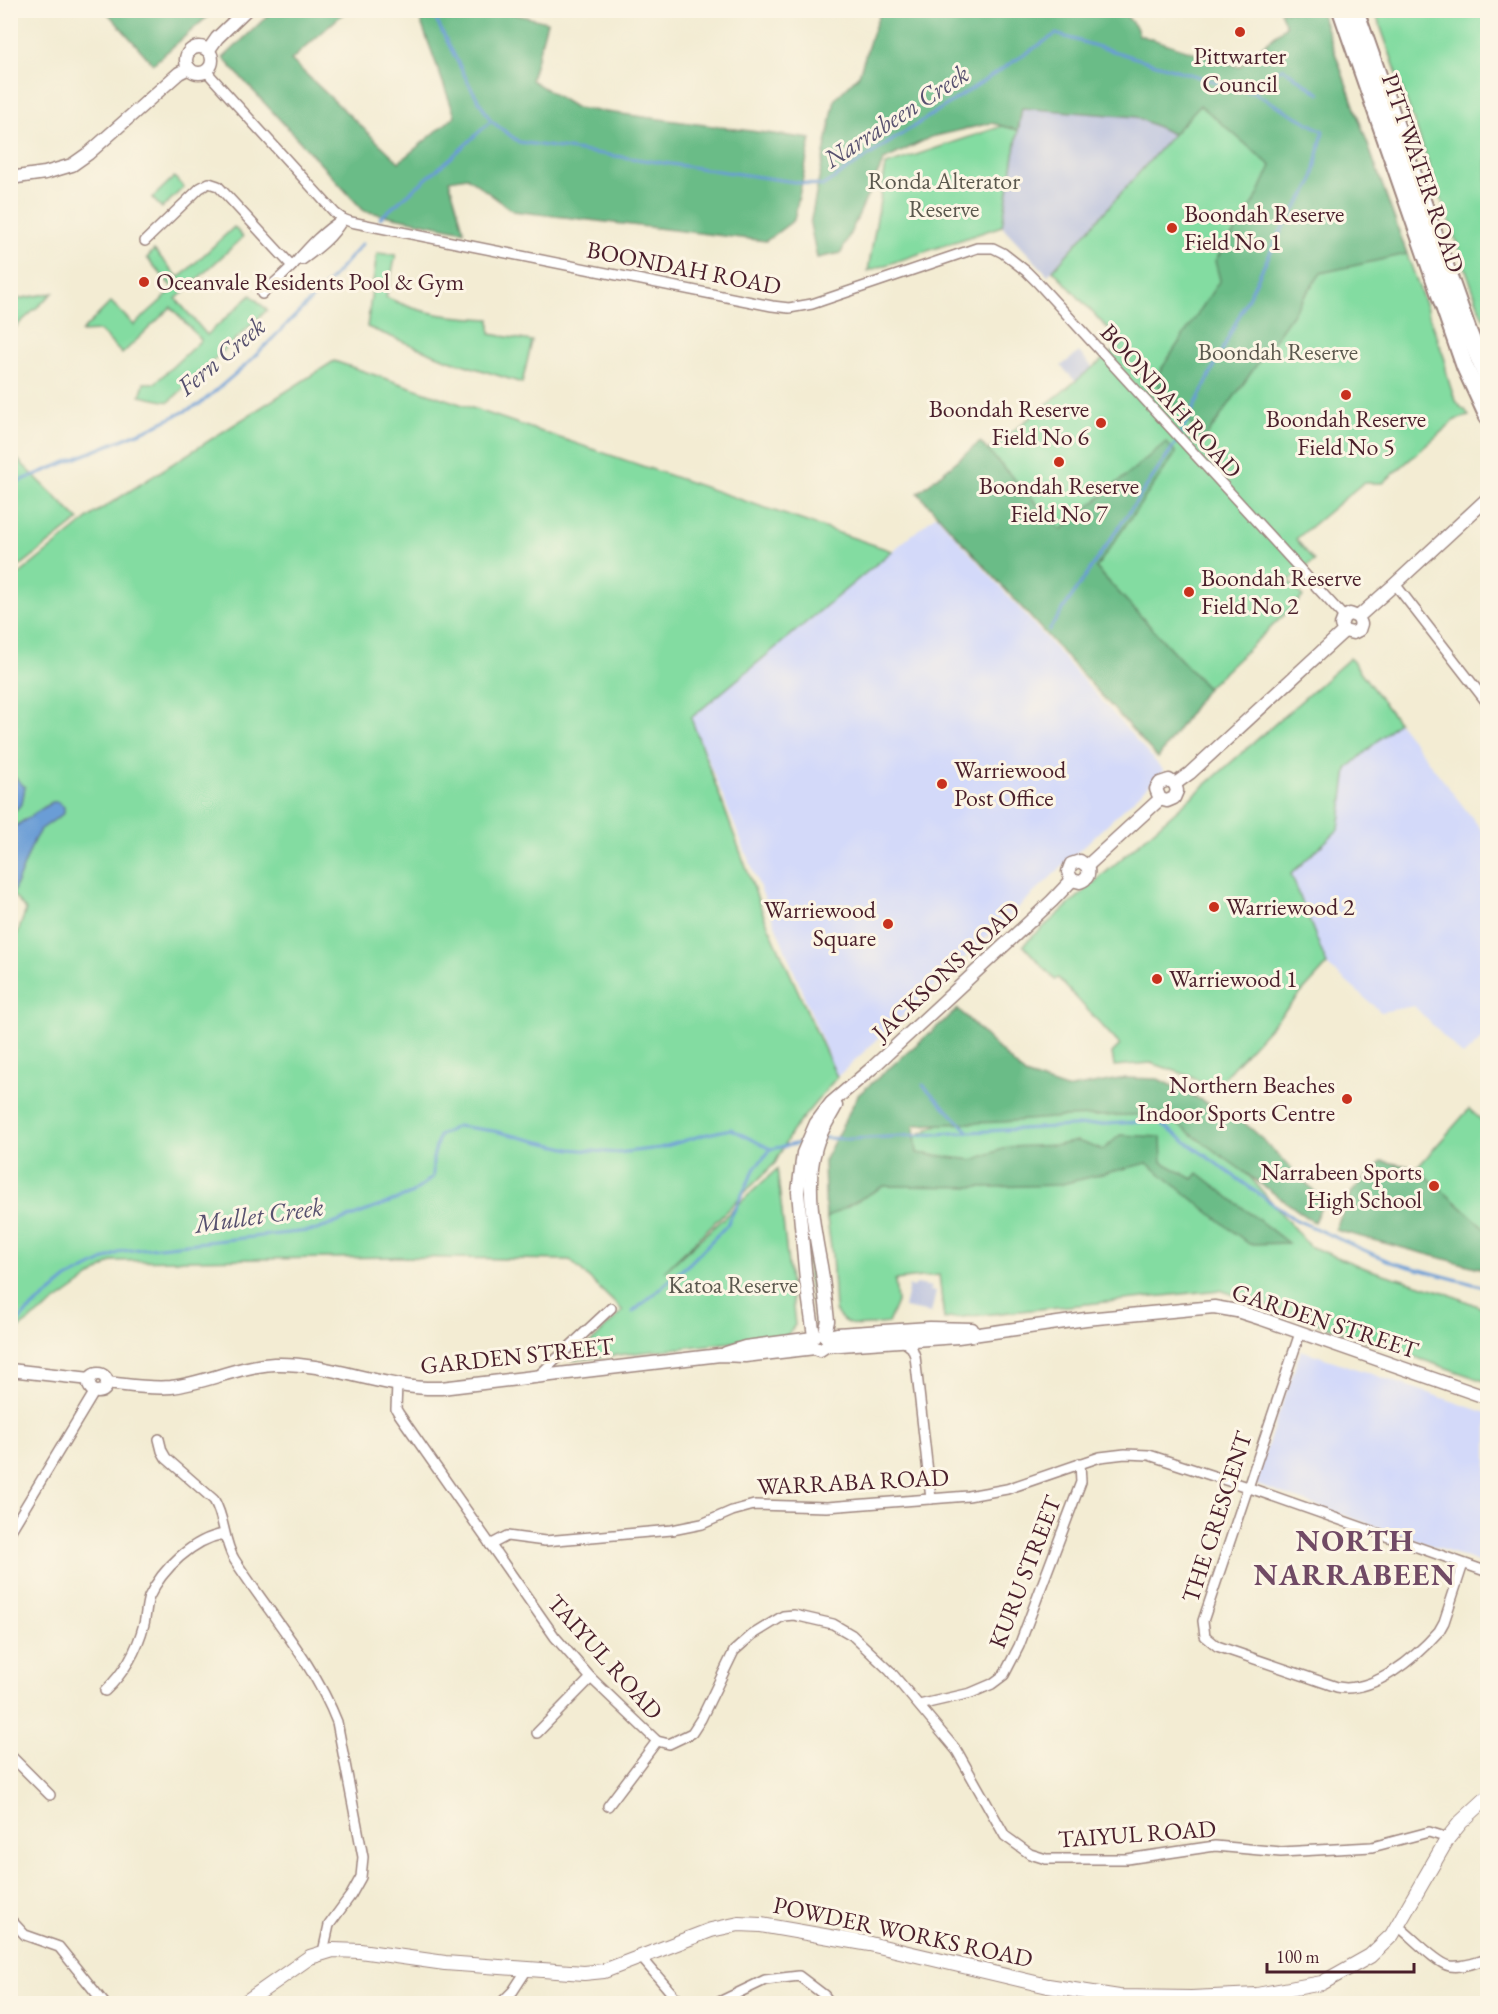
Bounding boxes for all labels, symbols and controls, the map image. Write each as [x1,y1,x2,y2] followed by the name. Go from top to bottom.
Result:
[1233,25,1247,39] marker: Pittwarter Council
[1194,40,1286,99] place label: Pittwarter Council
[816,56,975,176] water label: Narrabeen Creek
[1375,69,1472,277] street label: PITTWATER ROAD
[868,165,1020,224] park label: Ronda Alterator Reserve
[1184,198,1344,257] place label: Boondah Reserve Field No 1
[1165,221,1179,235] marker: Boondah Reserve Field No 1
[584,233,784,302] street label: BOONDAH ROAD
[156,266,465,297] place label: Oceanvale Residents Pool & Gym
[137,275,151,289] marker: Oceanvale Residents Pool & Gym
[169,309,273,404] water label: Fern Creek
[1094,317,1249,484] street label: BOONDAH ROAD
[1198,336,1358,367] park label: Boondah Reserve
[1339,388,1353,402] marker: Boondah Reserve Field No 5
[929,393,1089,452] place label: Boondah Reserve Field No 6
[1266,403,1426,462] place label: Boondah Reserve Field No 5
[1094,416,1108,430] marker: Boondah Reserve Field No 6
[1052,455,1066,469] marker: Boondah Reserve Field No 7
[979,470,1139,529] place label: Boondah Reserve Field No 7
[1201,562,1361,621] place label: Boondah Reserve Field No 2
[1182,585,1196,599] marker: Boondah Reserve Field No 2
[954,754,1067,813] place label: Warriewood Post Office
[935,777,949,791] marker: Warriewood Post Office
[1226,891,1355,922] place label: Warriewood 2
[764,894,877,953] place label: Warriewood Square
[864,894,1026,1049] street label: JACKSONS ROAD
[1207,900,1221,914] marker: Warriewood 2
[881,917,895,931] marker: Warriewood Square
[1169,963,1298,994] place label: Warriewood 1
[1150,972,1164,986] marker: Warriewood 1
[1138,1069,1335,1128] place label: Northern Beaches Indoor Sports Centre
[1340,1092,1354,1106] marker: Northern Beaches Indoor Sports Centre
[1261,1156,1422,1215] place label: Narrabeen Sports High School
[1427,1179,1441,1193] marker: Narrabeen Sports High School
[190,1189,326,1241] water label: Mullet Creek
[668,1269,798,1300] park label: Katoa Reserve
[1228,1276,1423,1366] street label: GARDEN STREET
[419,1330,616,1381] street label: GARDEN STREET
[1174,1426,1259,1606] street label: THE CRESCENT
[756,1461,950,1502] street label: WARRABA ROAD
[981,1490,1068,1653] street label: KURU STREET
[1253,1521,1457,1594] district label: NORTH NARRABEEN
[541,1587,670,1726] street label: TAIYUL ROAD
[1057,1813,1217,1854] street label: TAIYUL ROAD
[771,1889,1036,1974] street label: POWDER WORKS ROAD
[1267,1936,1414,1974] scale bar
[1276,1945,1320,1968] text: 100 m

